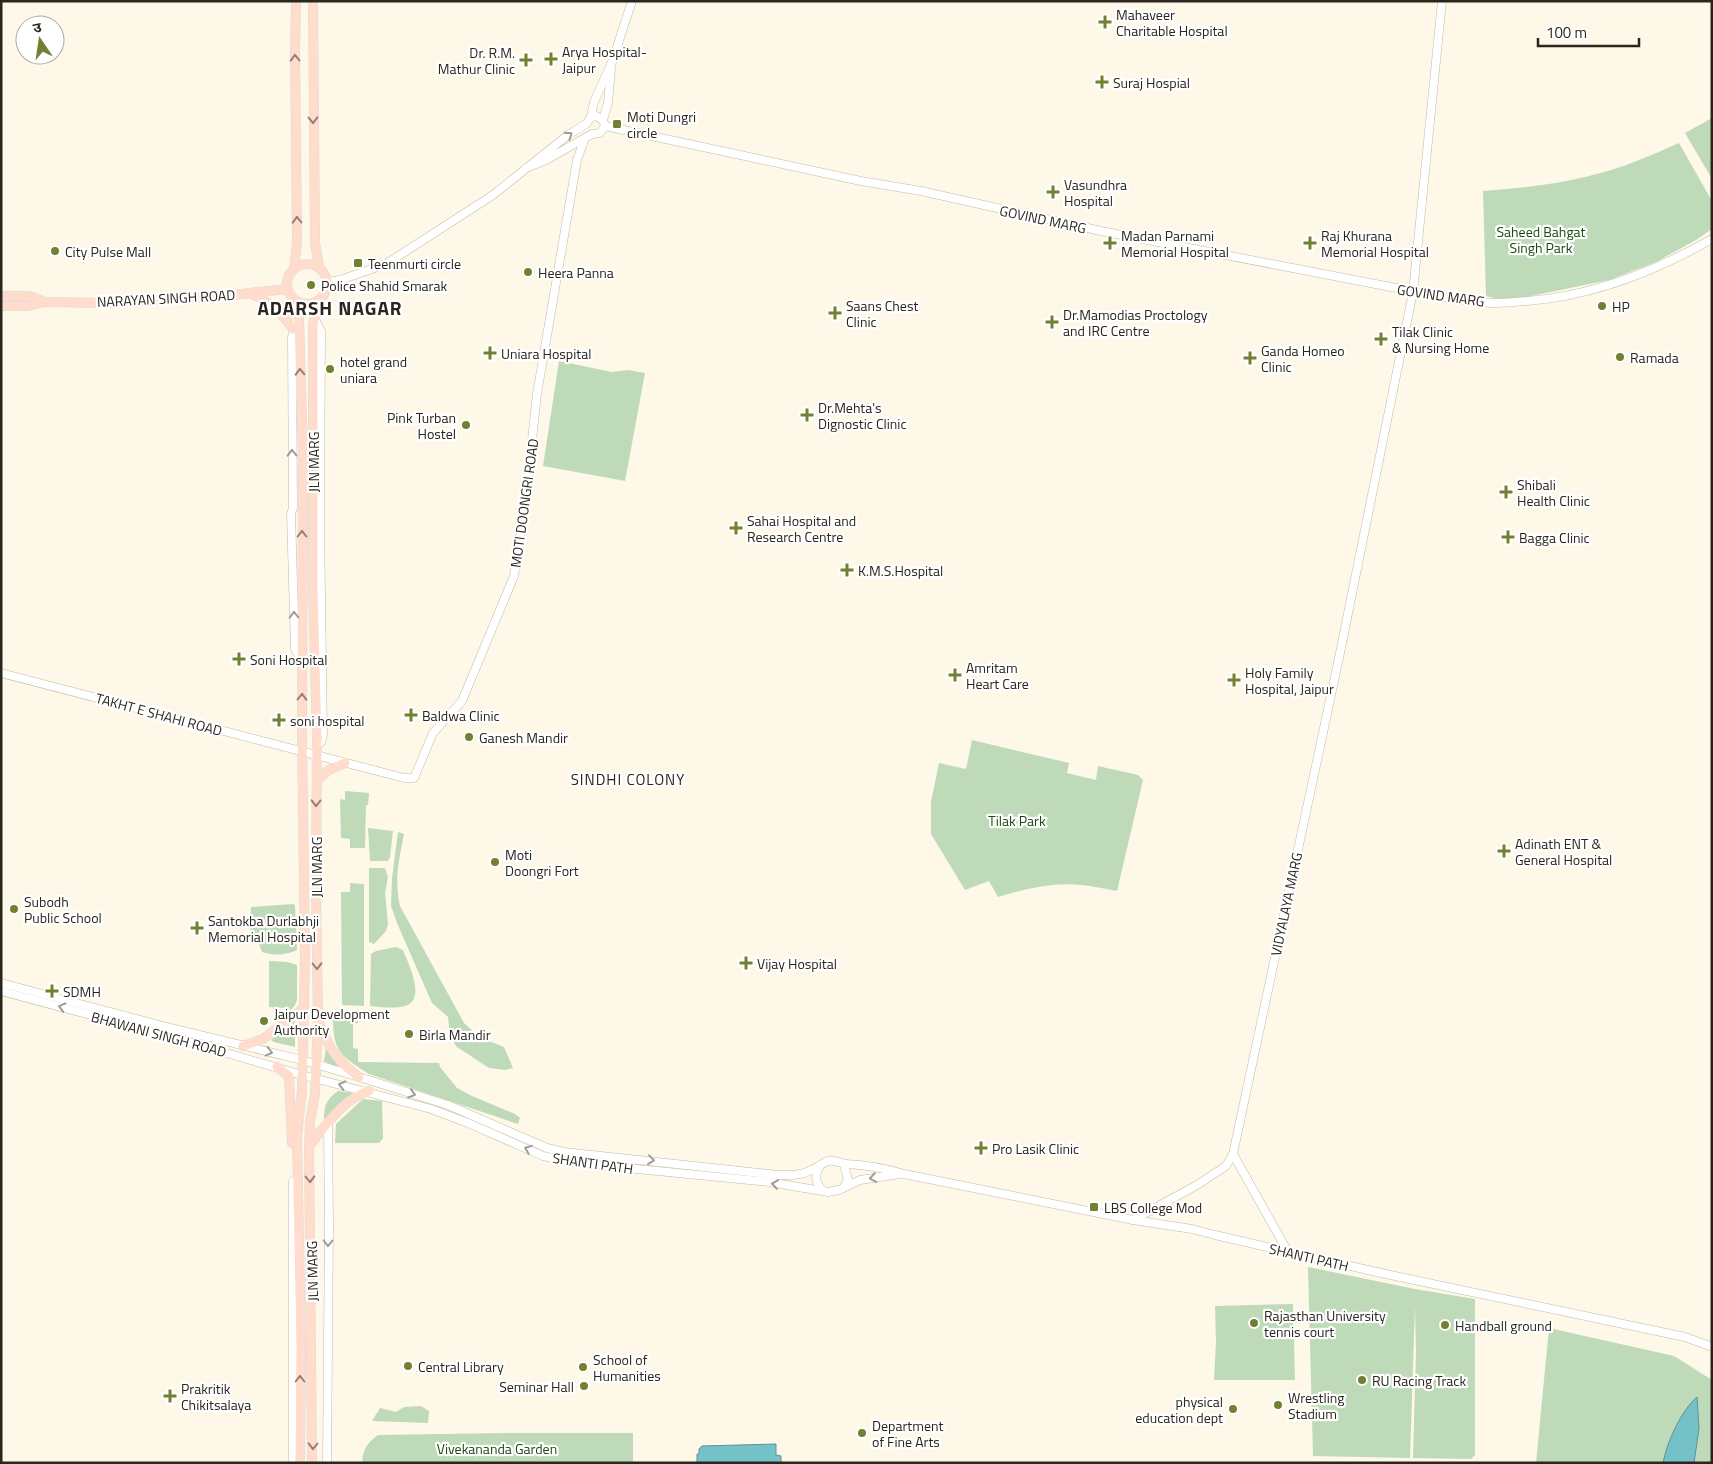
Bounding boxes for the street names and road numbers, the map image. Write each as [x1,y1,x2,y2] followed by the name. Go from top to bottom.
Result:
[998,200,1088,238] street label: GOVIND MARG
[1396,278,1486,312] street label: GOVIND MARG
[96,284,236,312] street label: NARAYAN SINGH ROAD
[303,432,324,492] street label: JLN MARG
[505,437,543,569] street label: MOTI DOONGRI ROAD
[93,687,225,741] street label: TAKHT E SHAHI ROAD
[306,837,327,897] street label: JLN MARG
[1265,850,1307,958] street label: VIDYALAYA MARG
[89,1006,229,1062] street label: BHAWANI SINGH ROAD
[551,1147,635,1179] street label: SHANTI PATH
[1267,1238,1351,1276] street label: SHANTI PATH
[301,1240,323,1302] street label: JLN MARG

